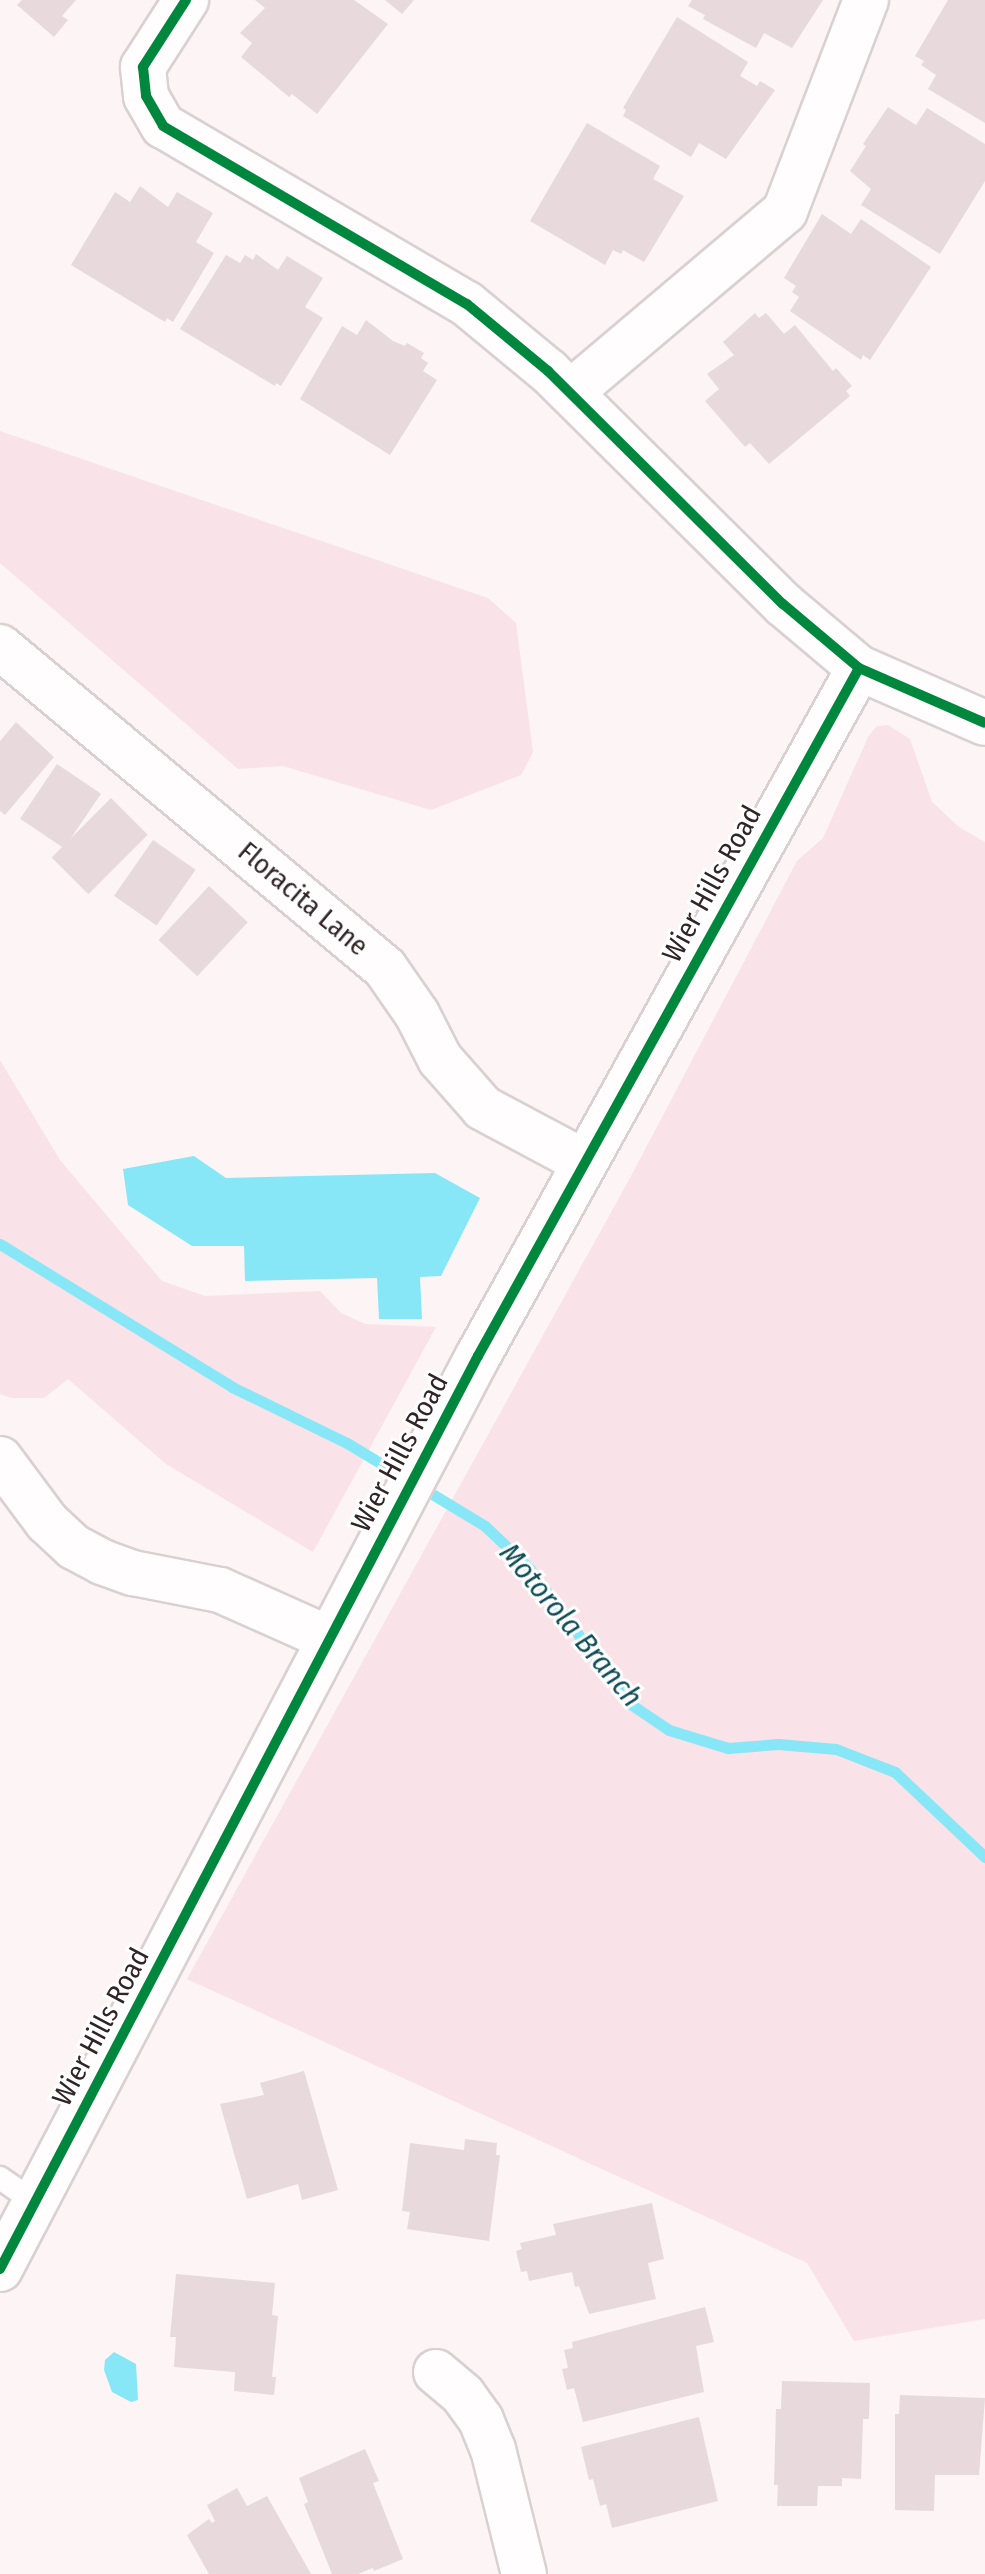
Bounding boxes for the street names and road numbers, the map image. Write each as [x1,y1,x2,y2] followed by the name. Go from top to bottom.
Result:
[655,800,769,968] street label: Wier Hills Road
[231,835,375,963] street label: Floracita Lane
[344,1368,456,1538] street label: Wier Hills Road
[45,1942,157,2112] street label: Wier Hills Road

